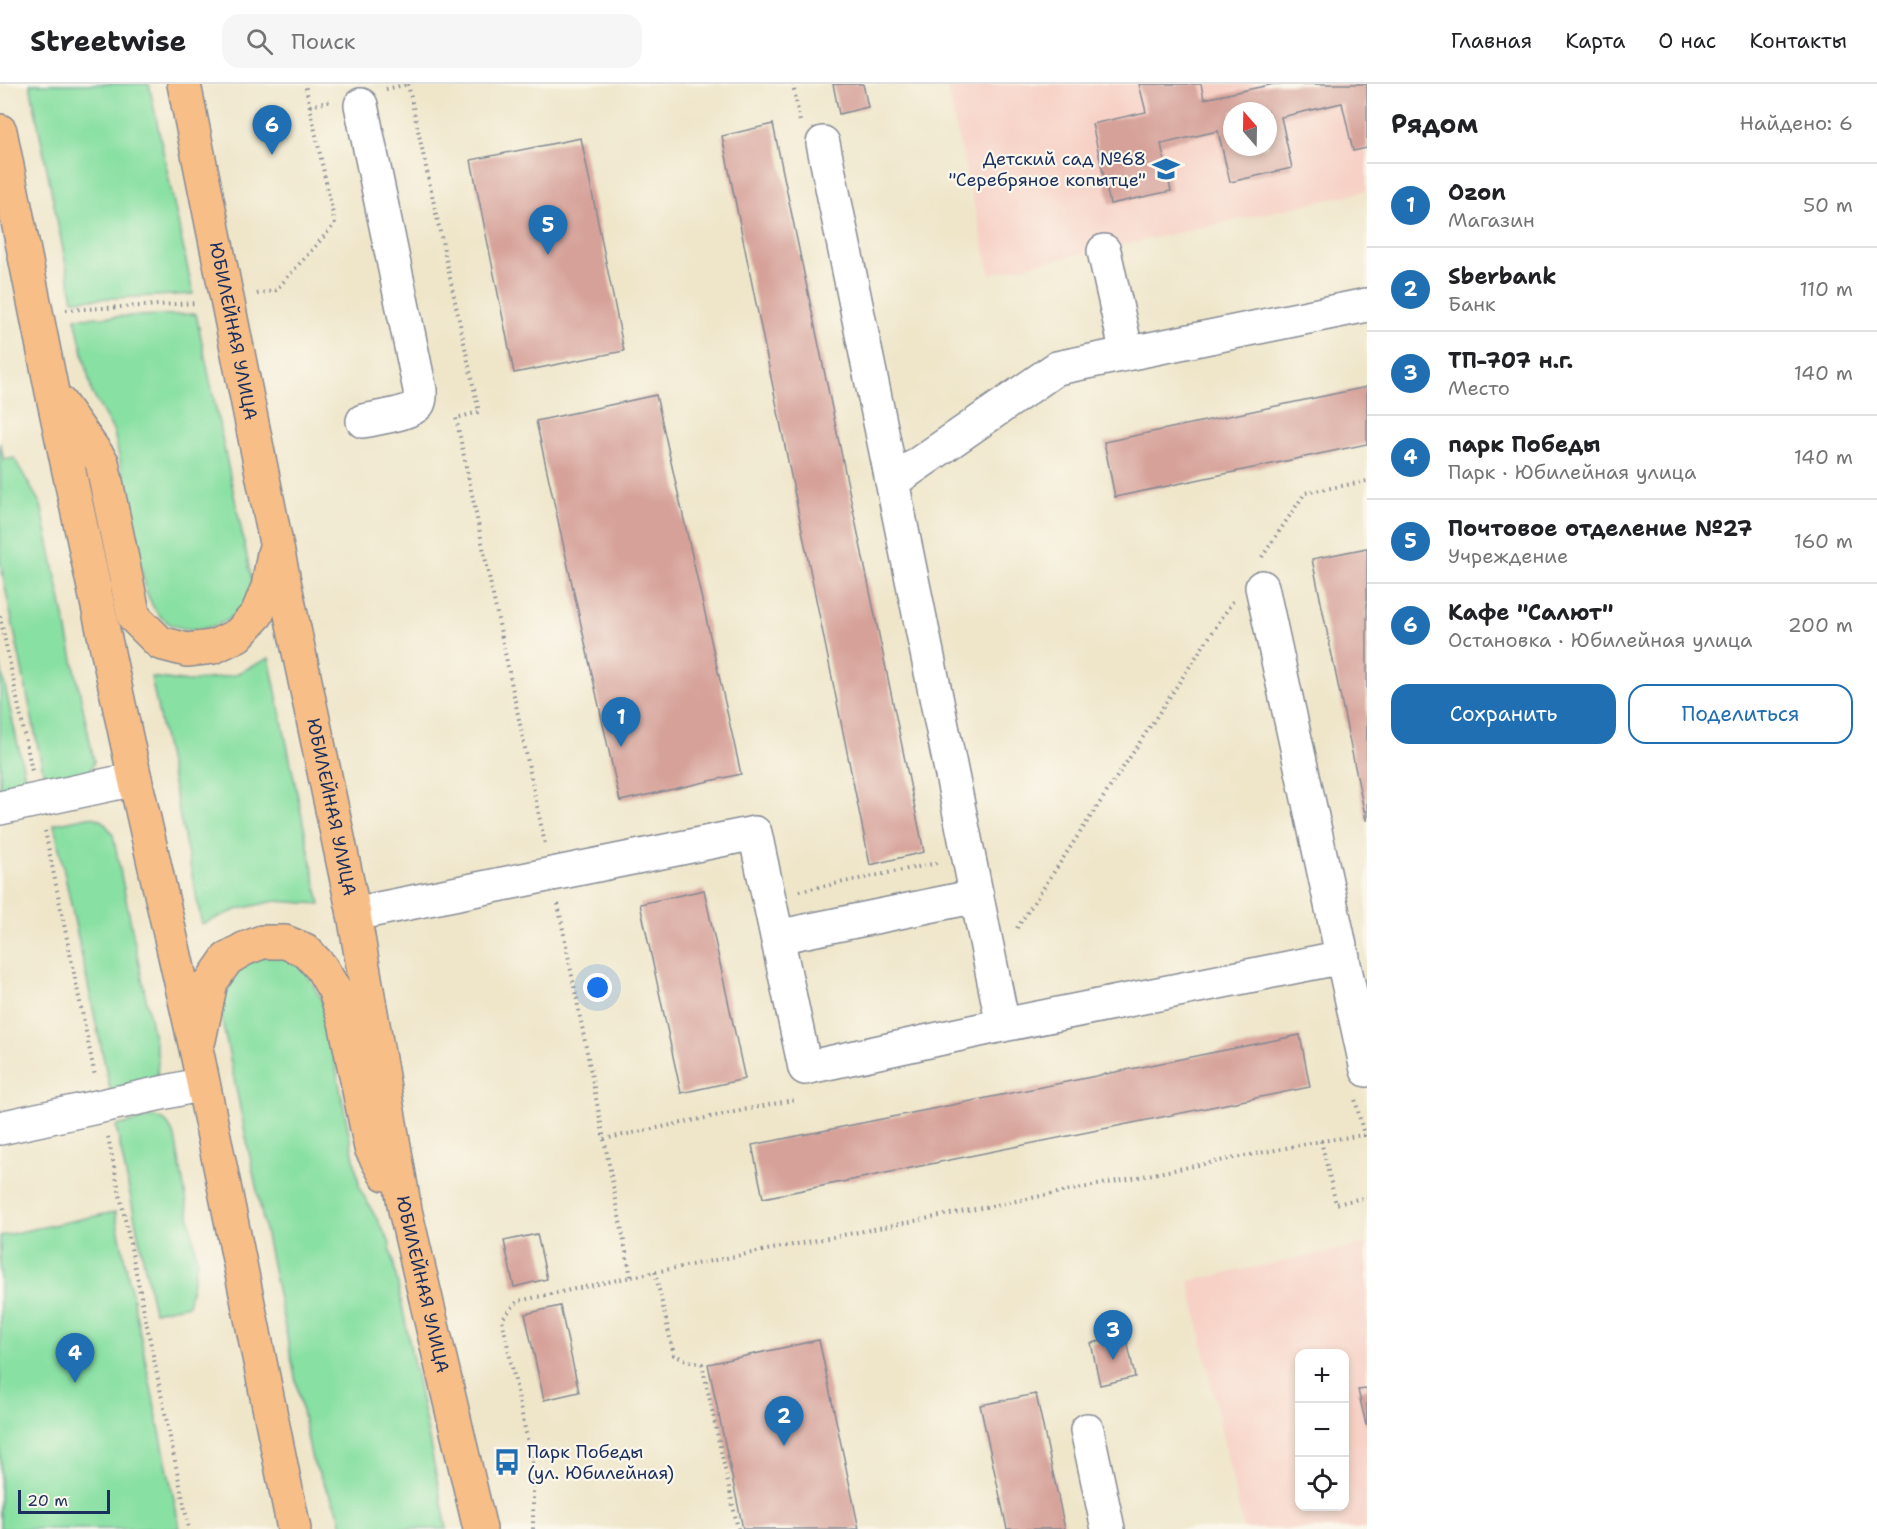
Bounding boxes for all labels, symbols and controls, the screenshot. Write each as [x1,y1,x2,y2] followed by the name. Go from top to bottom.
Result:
[222,14,642,68] search box
[30,22,186,60] text: Streetwise
[243,25,276,58] icon: search
[291,27,356,56] text: Поиск
[1451,27,1532,55] text: Главная
[1565,27,1625,55] text: Карта
[1658,27,1716,55] text: О нас
[1749,27,1847,55] text: Контакты
[1223,102,1277,156] north arrow
[252,106,292,155] pin: 6
[1391,106,1478,141] text: Рядом
[1740,110,1853,136] text: Найдено: 6
[948,147,1146,192] place label: Детский сад №68 "Серебряное копытце"
[1151,154,1181,184] school or university icon: Детский сад №68 "Серебряное копытце"
[1448,178,1506,207] text: Ozon
[1406,192,1415,218] text: 1
[1803,192,1853,218] text: 50 m
[528,206,568,255] pin: 5
[1448,207,1535,233] text: Магазин
[204,240,263,422] street label: ЮБИЛЕЙНАЯ УЛИЦА
[1448,262,1557,291] text: Sberbank
[1404,276,1418,302] text: 2
[1799,276,1853,302] text: 110 m
[1448,291,1496,317] text: Банк
[1448,346,1573,375] text: ТП-707 н.г.
[1404,360,1418,386] text: 3
[1794,360,1853,386] text: 140 m
[1448,375,1510,401] text: Место
[1448,430,1600,459] text: парк Победы
[1404,444,1418,470] text: 4
[1794,444,1853,470] text: 140 m
[1448,459,1696,485] text: Парк · Юбилейная улица
[1448,514,1752,543] text: Почтовое отделение №27
[1404,528,1417,554] text: 5
[1794,528,1853,554] text: 160 m
[1448,543,1568,569] text: Учреждение
[1448,598,1613,627] text: Кафе "Салют"
[1404,612,1418,638] text: 6
[1788,612,1853,638] text: 200 m
[1448,627,1753,653] text: Остановка · Юбилейная улица
[1391,684,1616,744] button: Сохранить
[1628,684,1853,744] button: Поделиться
[602,698,640,747] pin: 1
[301,716,362,898] street label: ЮБИЛЕЙНАЯ УЛИЦА
[583,973,612,1002] your location
[391,1194,455,1375] street label: ЮБИЛЕЙНАЯ УЛИЦА
[1094,1310,1132,1360] pin: 3
[56,1334,94,1383] pin: 4
[1295,1349,1349,1511] map controls
[1295,1349,1349,1403] button: +
[764,1396,804,1446] pin: 2
[1295,1403,1349,1457] button: −
[527,1440,674,1485] place label: Парк Победы (ул. Юбилейная)
[492,1447,522,1477] bus stop icon: Парк Победы (ул. Юбилейная)
[1295,1457,1349,1511] button: locate
[18,1487,110,1514] scale bar
[27,1490,68,1511] text: 20 m

